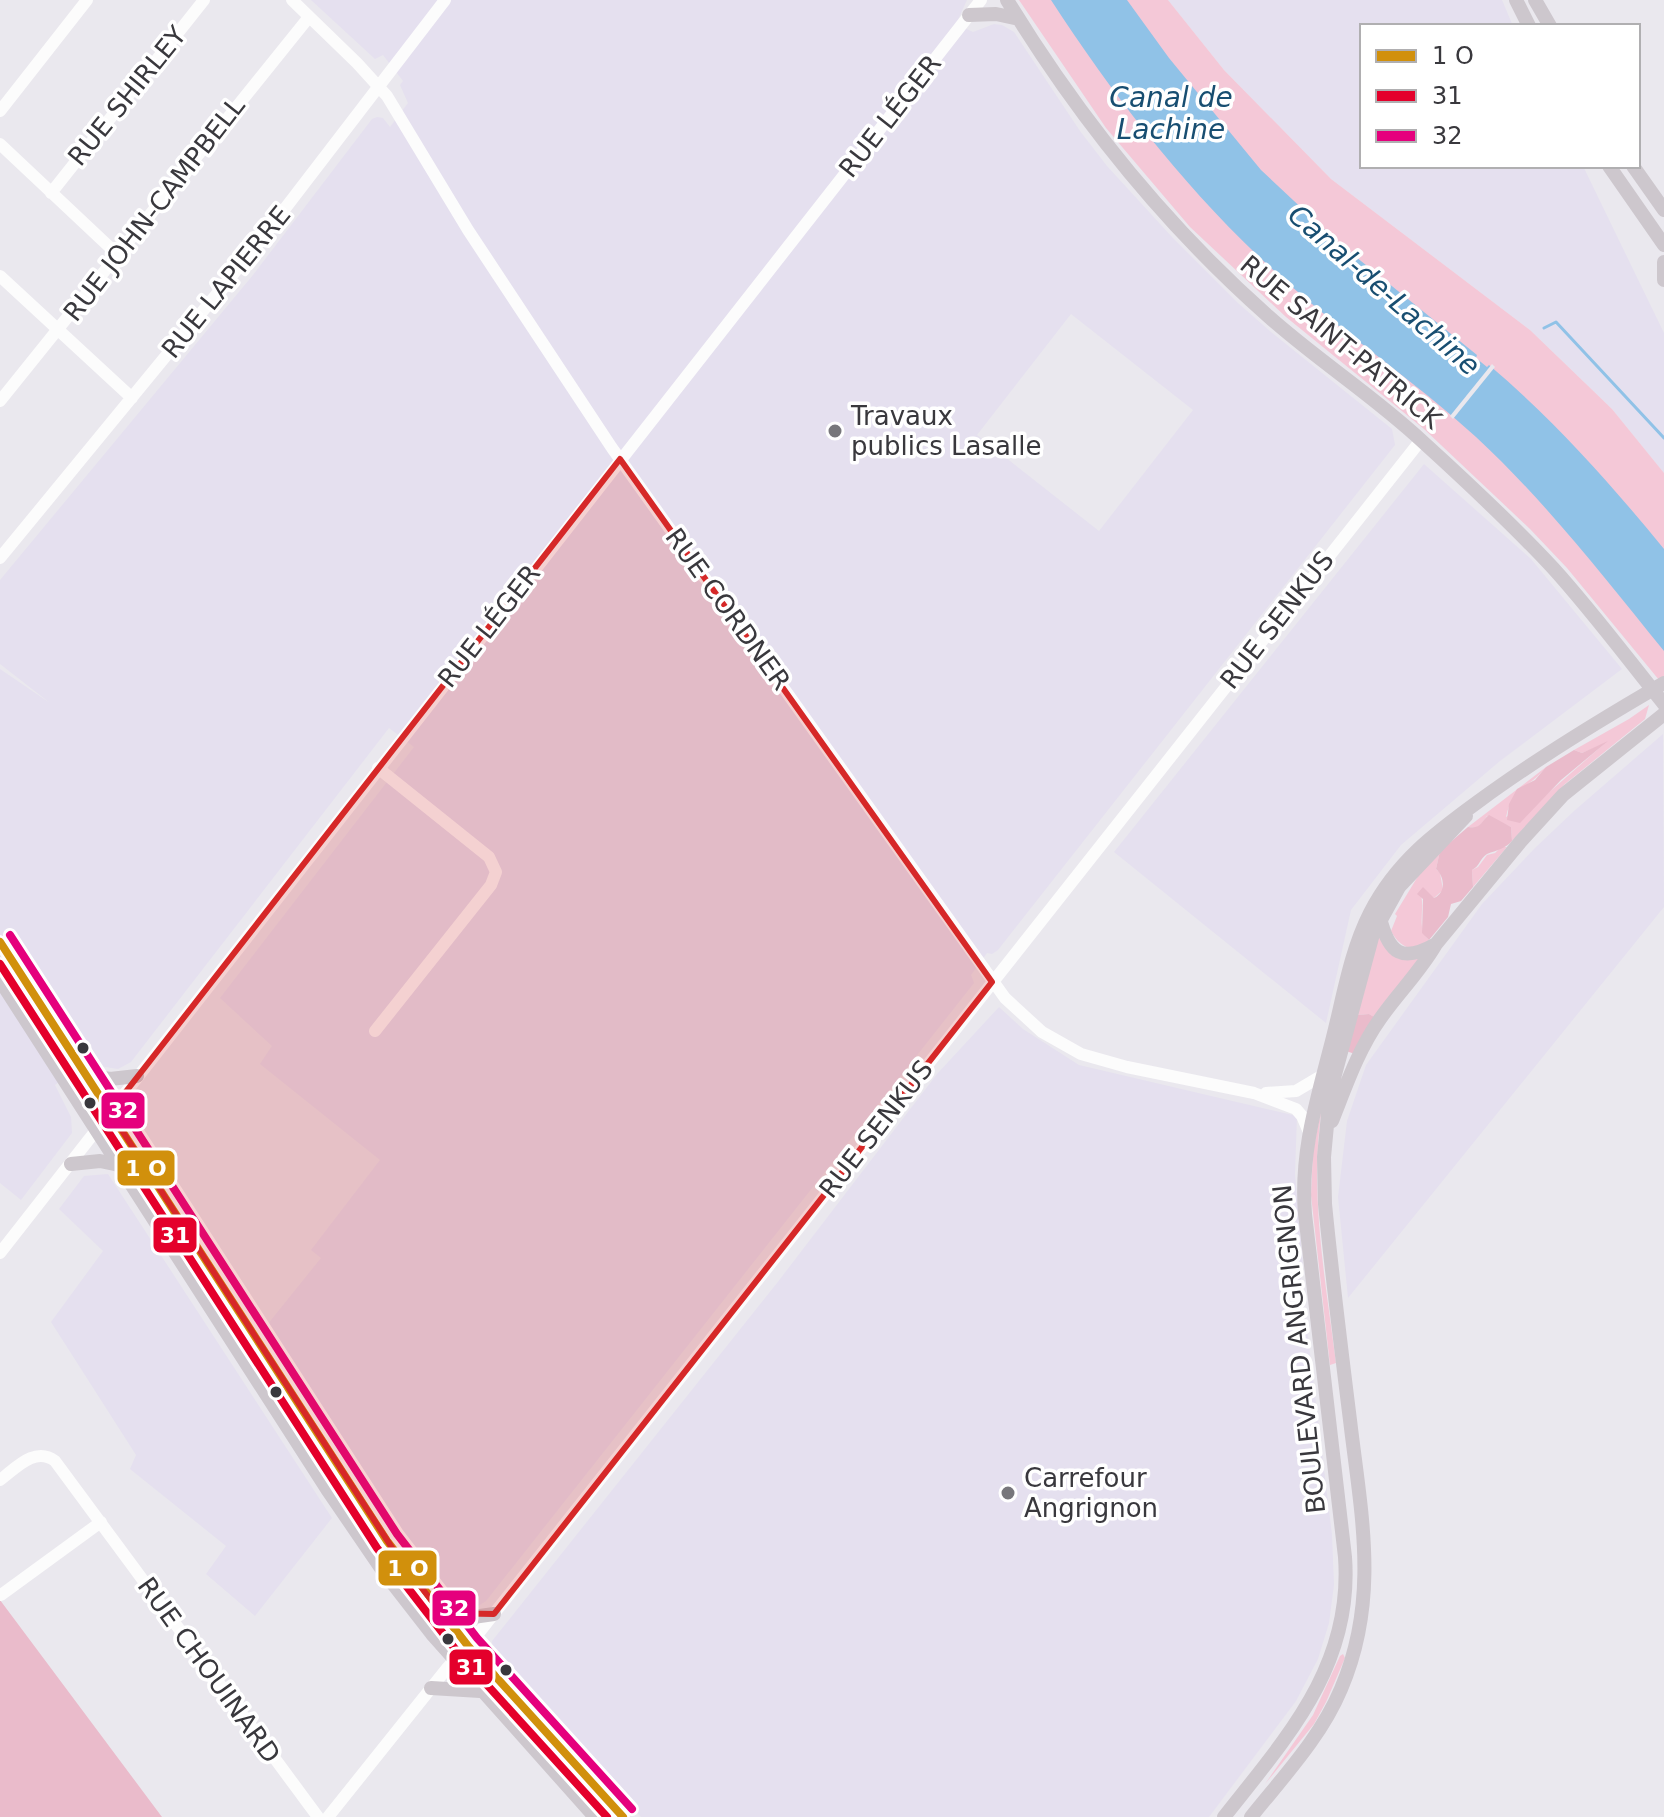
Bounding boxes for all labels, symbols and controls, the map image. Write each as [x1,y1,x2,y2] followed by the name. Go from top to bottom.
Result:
[62,20,192,172] street label: RUE SHIRLEY
[1360,24,1640,168] legend
[1432,42,1474,70] text: 1 O
[832,48,947,183] street label: RUE LÉGER
[1109,81,1233,146] water label: Canal de Lachine
[1432,82,1463,110] text: 31
[57,91,251,327] street label: RUE JOHN-CAMPBELL
[1432,122,1463,150] text: 32
[1281,198,1487,382] water label: Canal-de-Lachine
[156,200,296,364] street label: RUE LAPIERRE
[1234,249,1448,435] street label: RUE SAINT-PATRICK
[850,401,1041,461] place label: Travaux publics Lasalle
[826,422,844,440] marker: Travaux publics Lasalle
[659,522,797,696] street label: RUE CORDNER
[1214,545,1340,695] street label: RUE SENKUS
[431,558,546,693] street label: RUE LÉGER
[75,1040,91,1056] unlabelled marker
[813,1054,939,1204] street label: RUE SENKUS
[100,1091,146,1130] line badge: 32
[82,1095,98,1111] unlabelled marker
[108,1098,138,1123] text: 32
[116,1149,176,1187] line badge: 1 O
[125,1156,167,1181] text: 1 O
[1267,1183,1331,1515] street label: BOULEVARD ANGRIGNON
[152,1216,198,1254] line badge: 31
[160,1223,190,1248] text: 31
[268,1384,284,1400] unlabelled marker
[1024,1463,1158,1523] place label: Carrefour Angrignon
[999,1484,1017,1502] marker: Carrefour Angrignon
[377,1549,438,1587] line badge: 1 O
[387,1556,429,1581] text: 1 O
[132,1571,286,1769] street label: RUE CHOUINARD
[431,1589,477,1627] line badge: 32
[439,1596,469,1621] text: 32
[440,1631,456,1647] unlabelled marker
[448,1648,494,1686] line badge: 31
[456,1655,486,1680] text: 31
[498,1662,514,1678] unlabelled marker

